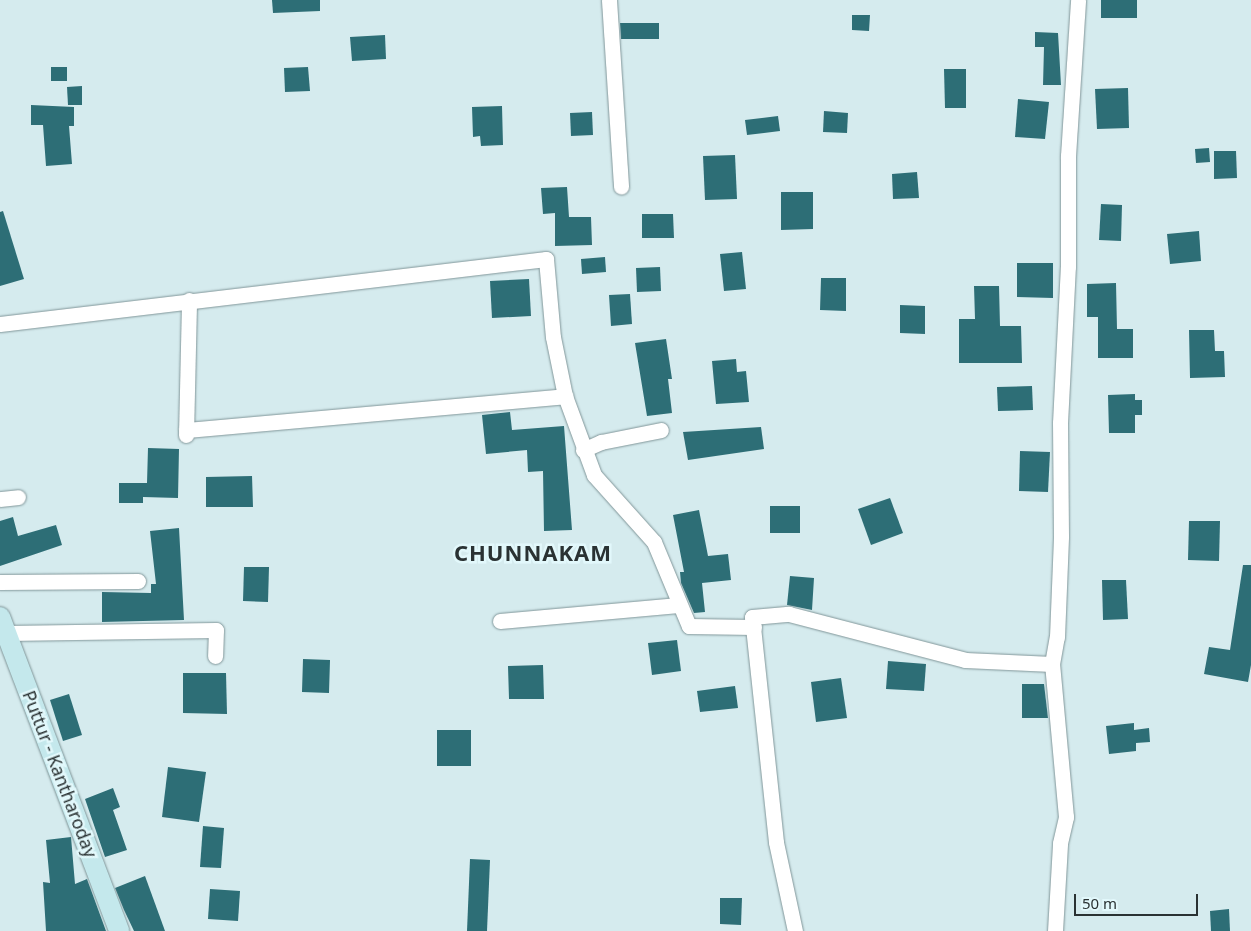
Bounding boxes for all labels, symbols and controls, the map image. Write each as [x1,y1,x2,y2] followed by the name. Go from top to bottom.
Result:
[453,540,613,566] district label: CHUNNAKAM
[18,687,102,861] street label: Puttur - Kantharoday
[1076,884,1200,916] scale bar
[1082,893,1117,913] text: 50 m

